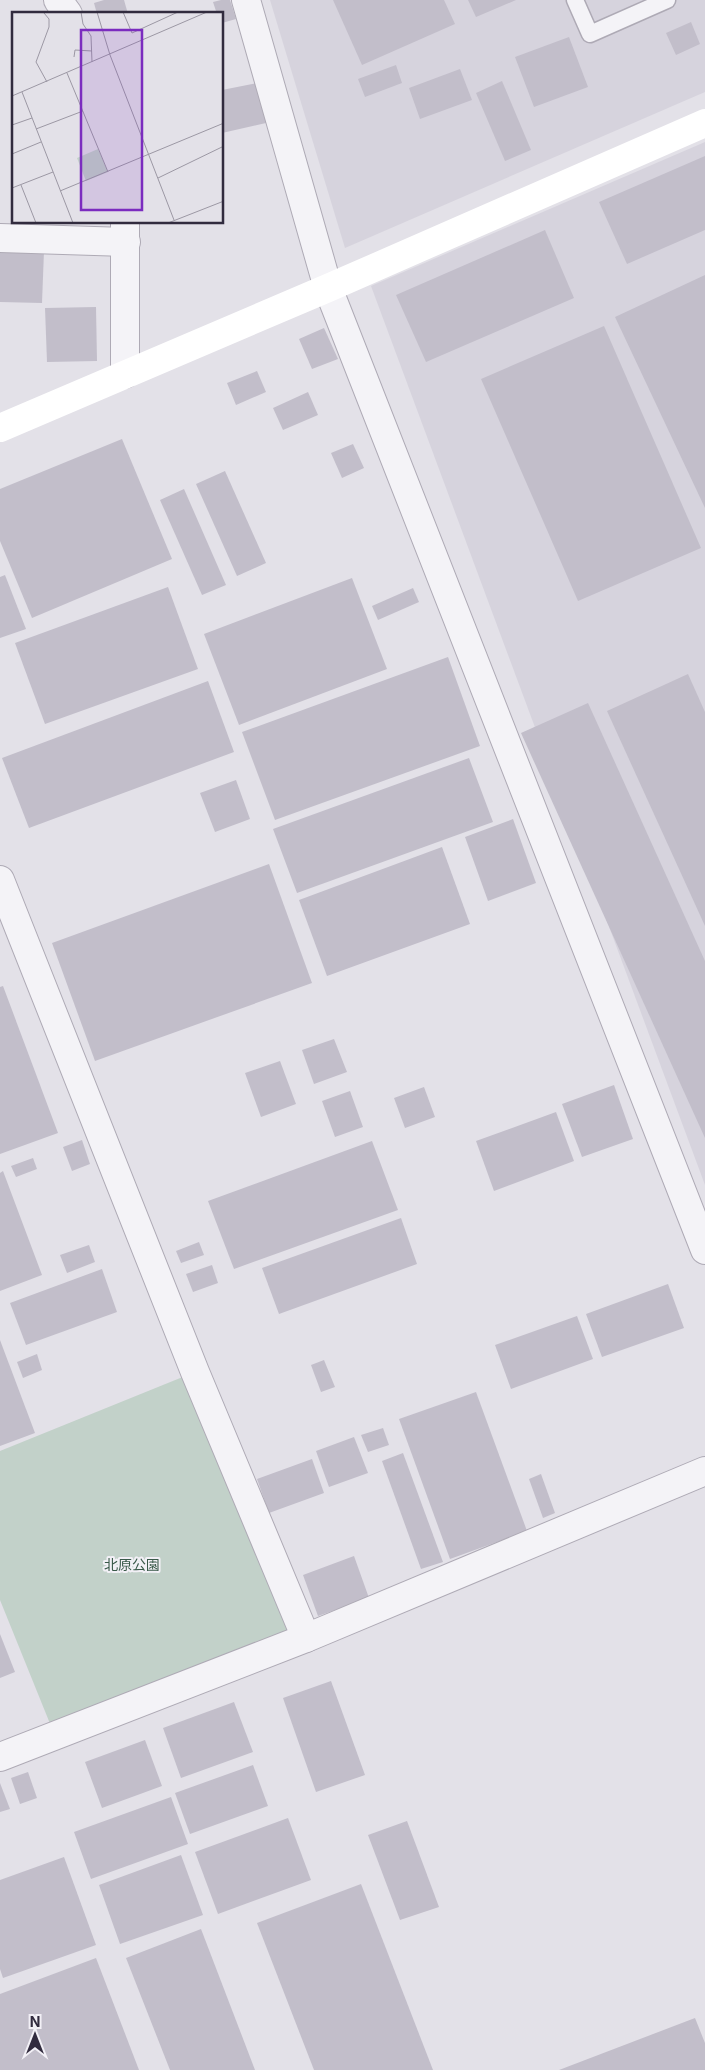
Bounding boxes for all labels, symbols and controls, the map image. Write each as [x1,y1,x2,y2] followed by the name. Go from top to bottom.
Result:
[12,12,224,224] inset map
[104,1556,160,1573] park label: 北原公園
[10,2010,60,2060] north arrow
[30,2013,40,2030] text: N

